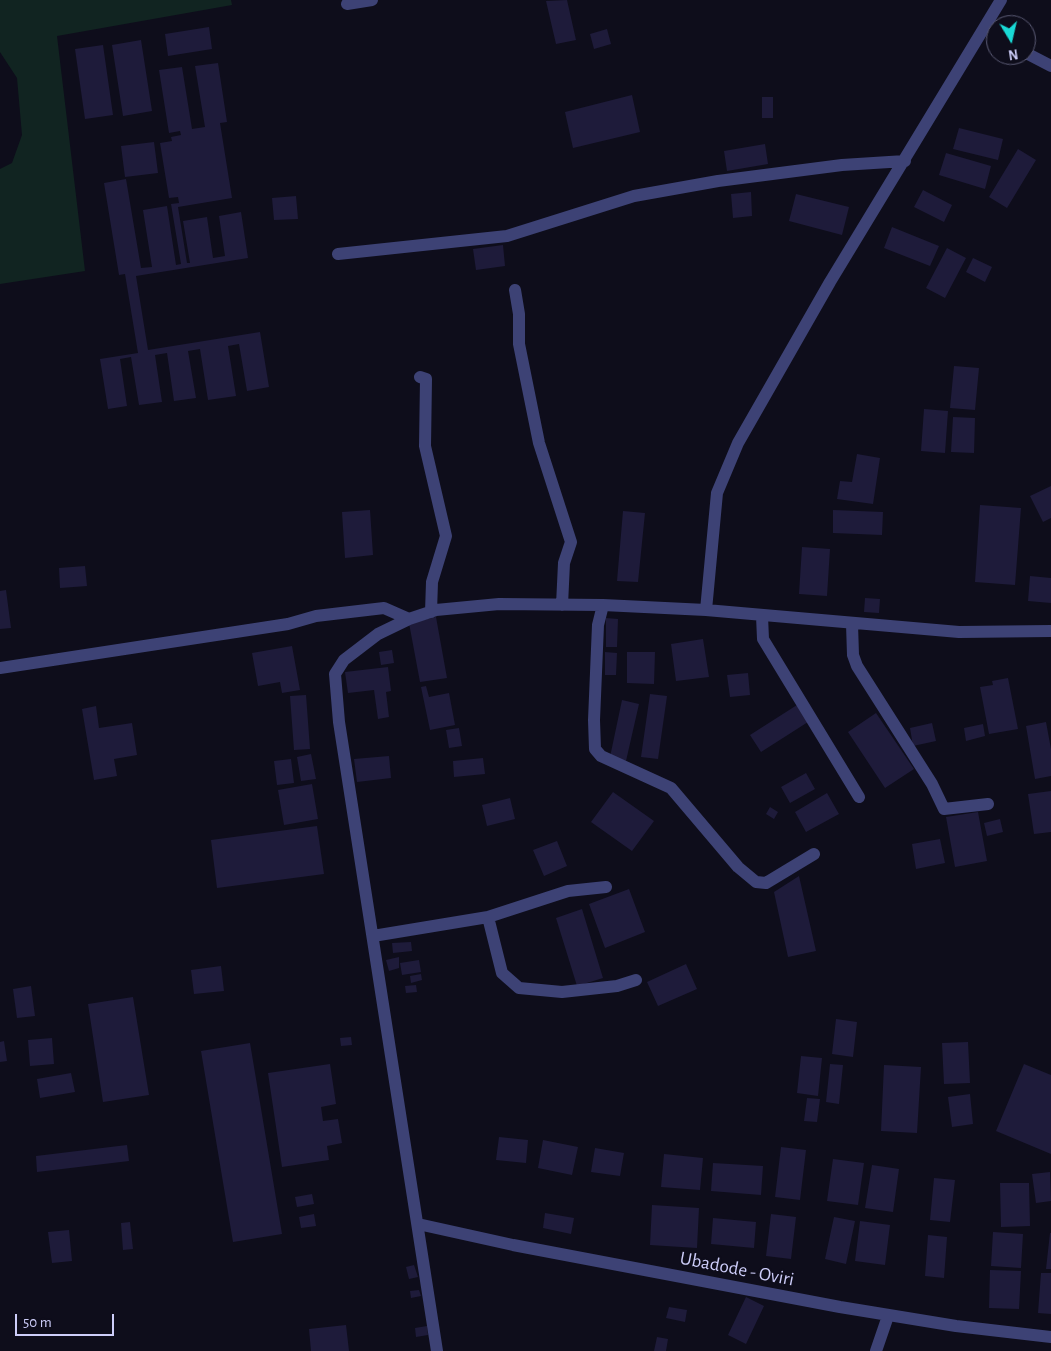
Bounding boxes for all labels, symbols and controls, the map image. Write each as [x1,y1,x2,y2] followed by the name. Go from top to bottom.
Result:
[986,15,1036,65] north arrow
[1007,46,1019,62] text: N
[678,1247,796,1291] street label: Ubadode - Oviri
[18,1304,116,1336] scale bar
[23,1315,52,1330] text: 50 m

